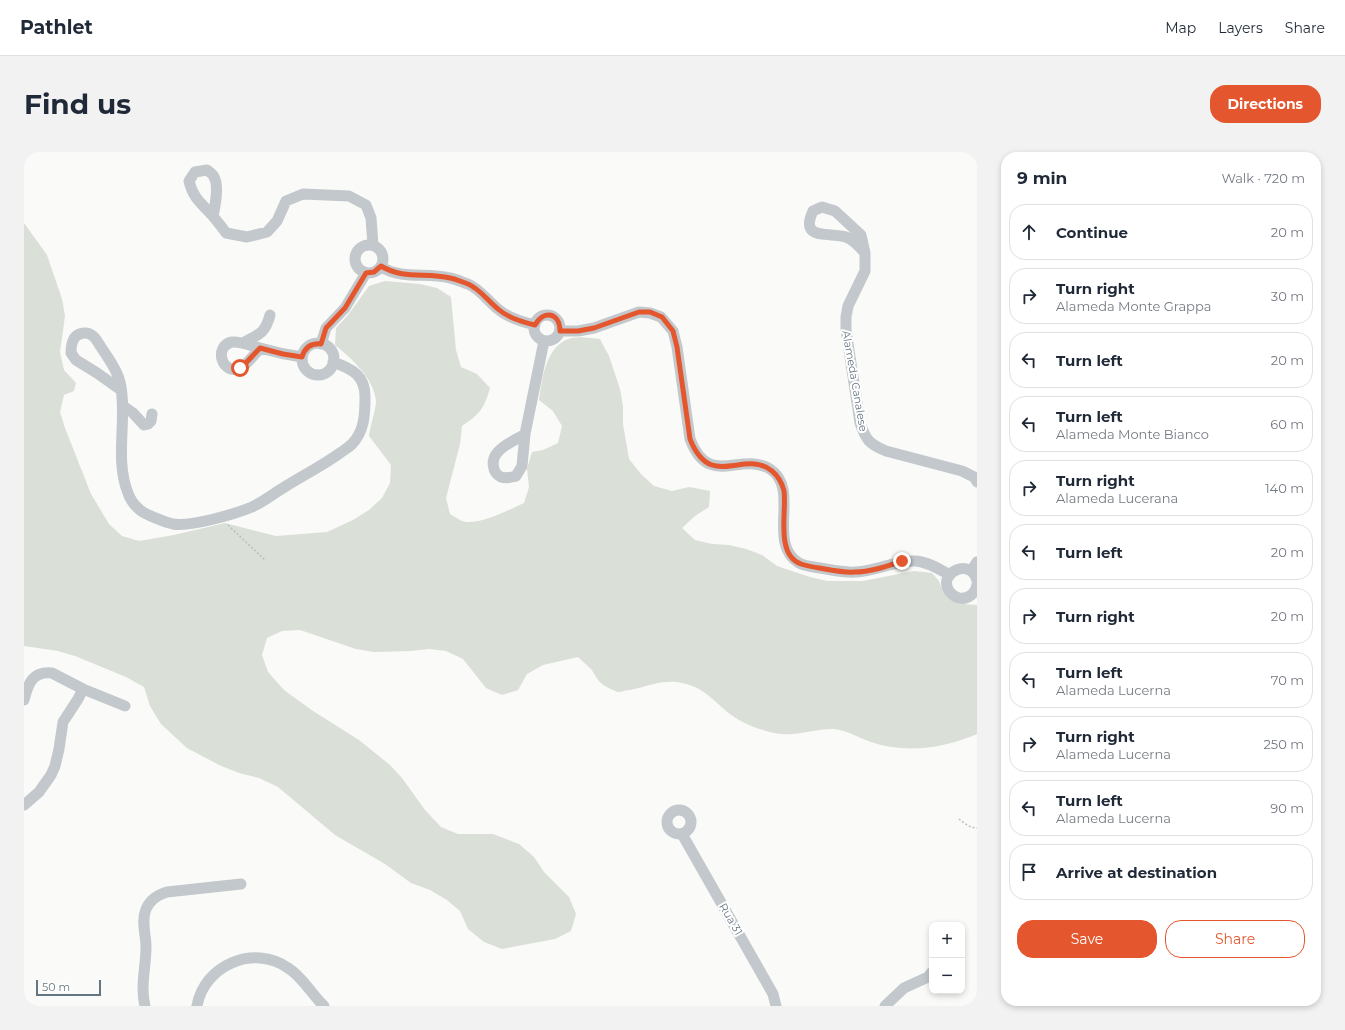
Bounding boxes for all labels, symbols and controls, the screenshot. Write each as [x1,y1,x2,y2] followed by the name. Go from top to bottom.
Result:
[20,16,93,39] text: Pathlet
[1165,19,1196,37] text: Map
[1218,19,1263,37] text: Layers
[1285,19,1325,37] text: Share
[1210,85,1321,123] button: Directions
[24,87,131,121] text: Find us
[1017,168,1067,188] text: 9 min
[1221,170,1305,186] text: Walk · 720 m
[1018,221,1040,243] icon: ahead
[1056,223,1128,242] text: Continue
[1271,224,1304,240] text: 20 m
[1056,279,1135,298] text: Turn right
[1018,285,1040,307] icon: right
[1271,288,1304,304] text: 30 m
[1056,298,1211,314] text: Alameda Monte Grappa
[839,329,871,433] street label: Alameda Canalese
[1018,349,1040,371] icon: left
[1056,351,1123,370] text: Turn left
[1271,352,1304,368] text: 20 m
[231,359,249,377] route start
[1056,407,1123,426] text: Turn left
[1018,413,1040,435] icon: left
[1270,416,1304,432] text: 60 m
[1056,426,1209,442] text: Alameda Monte Bianco
[1056,471,1135,490] text: Turn right
[1018,477,1040,499] icon: right
[1265,480,1304,496] text: 140 m
[1056,490,1178,506] text: Alameda Lucerana
[1018,541,1040,563] icon: left
[1056,543,1123,562] text: Turn left
[1271,544,1304,560] text: 20 m
[893,552,911,570] route end
[1018,605,1040,627] icon: right
[1056,607,1135,626] text: Turn right
[1271,608,1304,624] text: 20 m
[1056,663,1123,682] text: Turn left
[1018,669,1040,691] icon: left
[1271,672,1304,688] text: 70 m
[1056,682,1171,698] text: Alameda Lucerna
[1056,727,1135,746] text: Turn right
[1018,733,1040,755] icon: right
[1263,736,1304,752] text: 250 m
[1056,746,1171,762] text: Alameda Lucerna
[1056,791,1123,810] text: Turn left
[1018,797,1040,819] icon: left
[1270,800,1304,816] text: 90 m
[1056,810,1171,826] text: Alameda Lucerna
[1018,861,1040,883] icon: arrive
[1056,863,1217,882] text: Arrive at destination
[716,900,746,938] street label: Rua 31
[1017,920,1157,958] button: Save
[1165,920,1305,958] button: Share
[929,922,965,994] map controls
[929,922,965,958] button: +
[929,958,965,994] button: −
[36,978,101,997] scale bar
[42,980,70,994] text: 50 m

